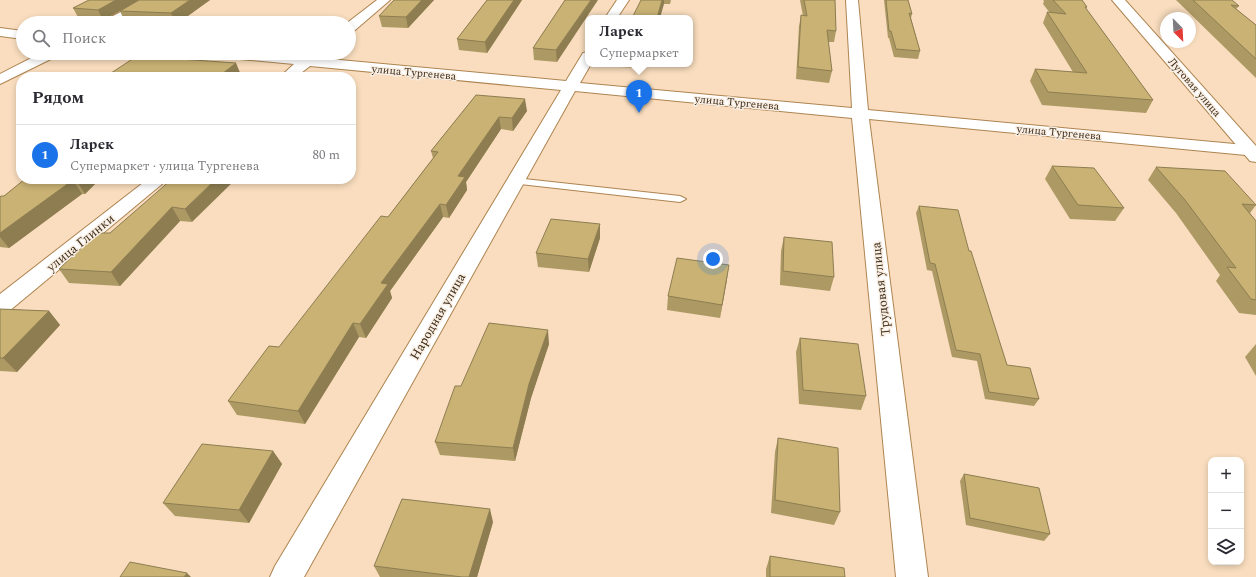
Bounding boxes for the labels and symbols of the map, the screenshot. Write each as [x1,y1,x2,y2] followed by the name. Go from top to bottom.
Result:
[1160,12,1196,48] north arrow
[1164,54,1226,121] street label: Луговая улица
[370,60,458,85] street label: улица Тургенева
[626,80,652,113] pin: 1
[693,90,781,115] street label: улица Тургенева
[1015,120,1103,145] street label: улица Тургенева
[41,209,119,277] street label: улица Глинки
[866,240,896,337] street label: Трудовая улица
[703,249,723,269] your location
[405,269,471,364] street label: Народная улица

